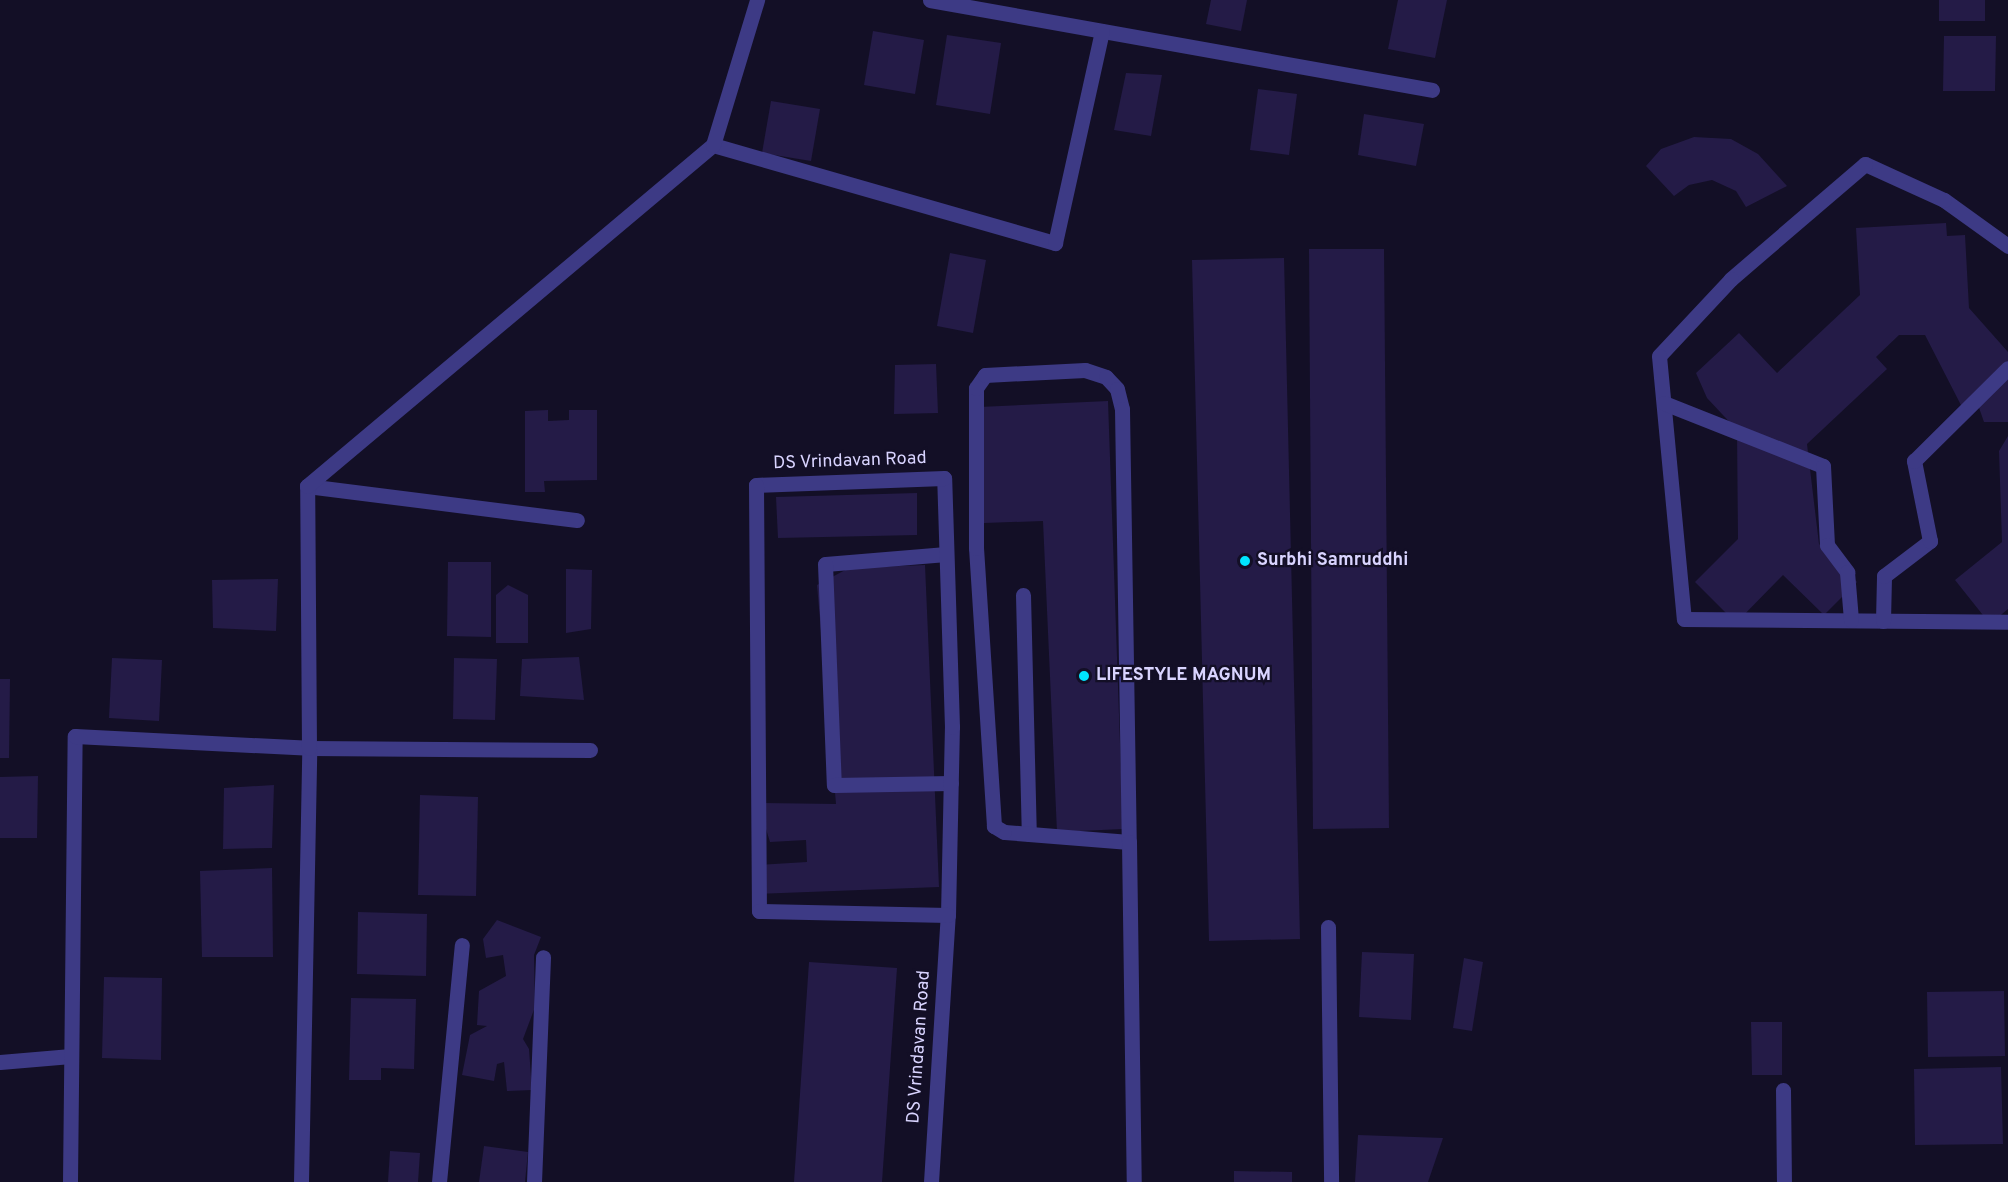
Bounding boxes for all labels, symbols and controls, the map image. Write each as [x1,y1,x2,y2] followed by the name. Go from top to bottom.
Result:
[772,449,928,475] street label: DS Vrindavan Road
[1257,550,1408,572] place label: Surbhi Samruddhi
[1238,554,1252,568] marker: Surbhi Samruddhi
[1096,665,1271,687] place label: LIFESTYLE MAGNUM
[1077,669,1091,683] marker: LIFESTYLE MAGNUM
[904,969,936,1125] street label: DS Vrindavan Road

